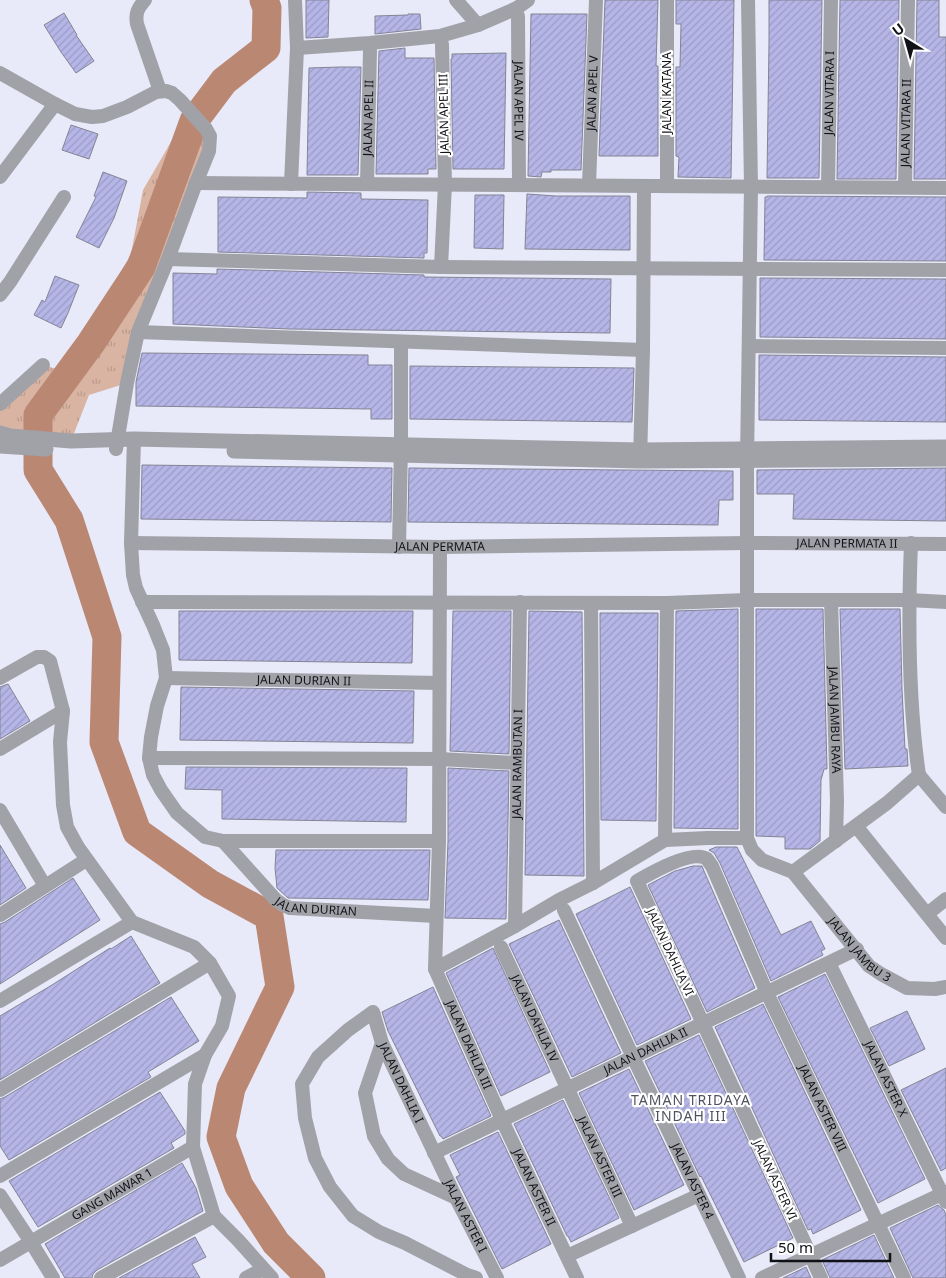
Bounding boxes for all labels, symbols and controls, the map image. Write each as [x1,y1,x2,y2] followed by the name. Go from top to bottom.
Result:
[881,15,931,65] north arrow
[888,18,908,40] text: U
[820,51,838,136] street label: JALAN VITARA I
[658,52,675,135] street label: JALAN KATANA
[582,54,602,132] street label: JALAN APEL V
[510,60,528,142] street label: JALAN APEL IV
[434,74,453,155] street label: JALAN APEL III
[896,79,915,168] street label: JALAN VITARA II
[359,80,377,157] street label: JALAN APEL II
[795,534,898,552] street label: JALAN PERMATA II
[394,537,485,555] street label: JALAN PERMATA
[825,665,845,774] street label: JALAN JAMBU RAYA
[256,671,351,689] street label: JALAN DURIAN II
[508,709,526,820] street label: JALAN RAMBUTAN I
[271,892,357,920] street label: JALAN DURIAN
[642,904,698,998] street label: JALAN DAHLIA VI
[824,912,894,986] street label: JALAN JAMBU 3
[507,971,563,1066] street label: JALAN DAHLIA IV
[442,997,496,1092] street label: JALAN DAHLIA III
[600,1023,690,1078] street label: JALAN DAHLIA II
[860,1037,912,1119] street label: JALAN ASTER X
[375,1039,428,1126] street label: JALAN DAHLIA I
[794,1061,851,1154] street label: JALAN ASTER VIII
[631,1090,751,1125] district label: TAMAN TRIDAYA INDAH III
[573,1113,626,1200] street label: JALAN ASTER III
[749,1136,801,1223] street label: JALAN ASTER VI
[667,1139,718,1222] street label: JALAN ASTER 4
[508,1145,560,1229] street label: JALAN ASTER II
[68,1163,156,1224] street label: GANG MAWAR 1
[440,1176,491,1255] street label: JALAN ASTER I
[771,1230,890,1262] scale bar
[778,1237,813,1257] text: 50 m

